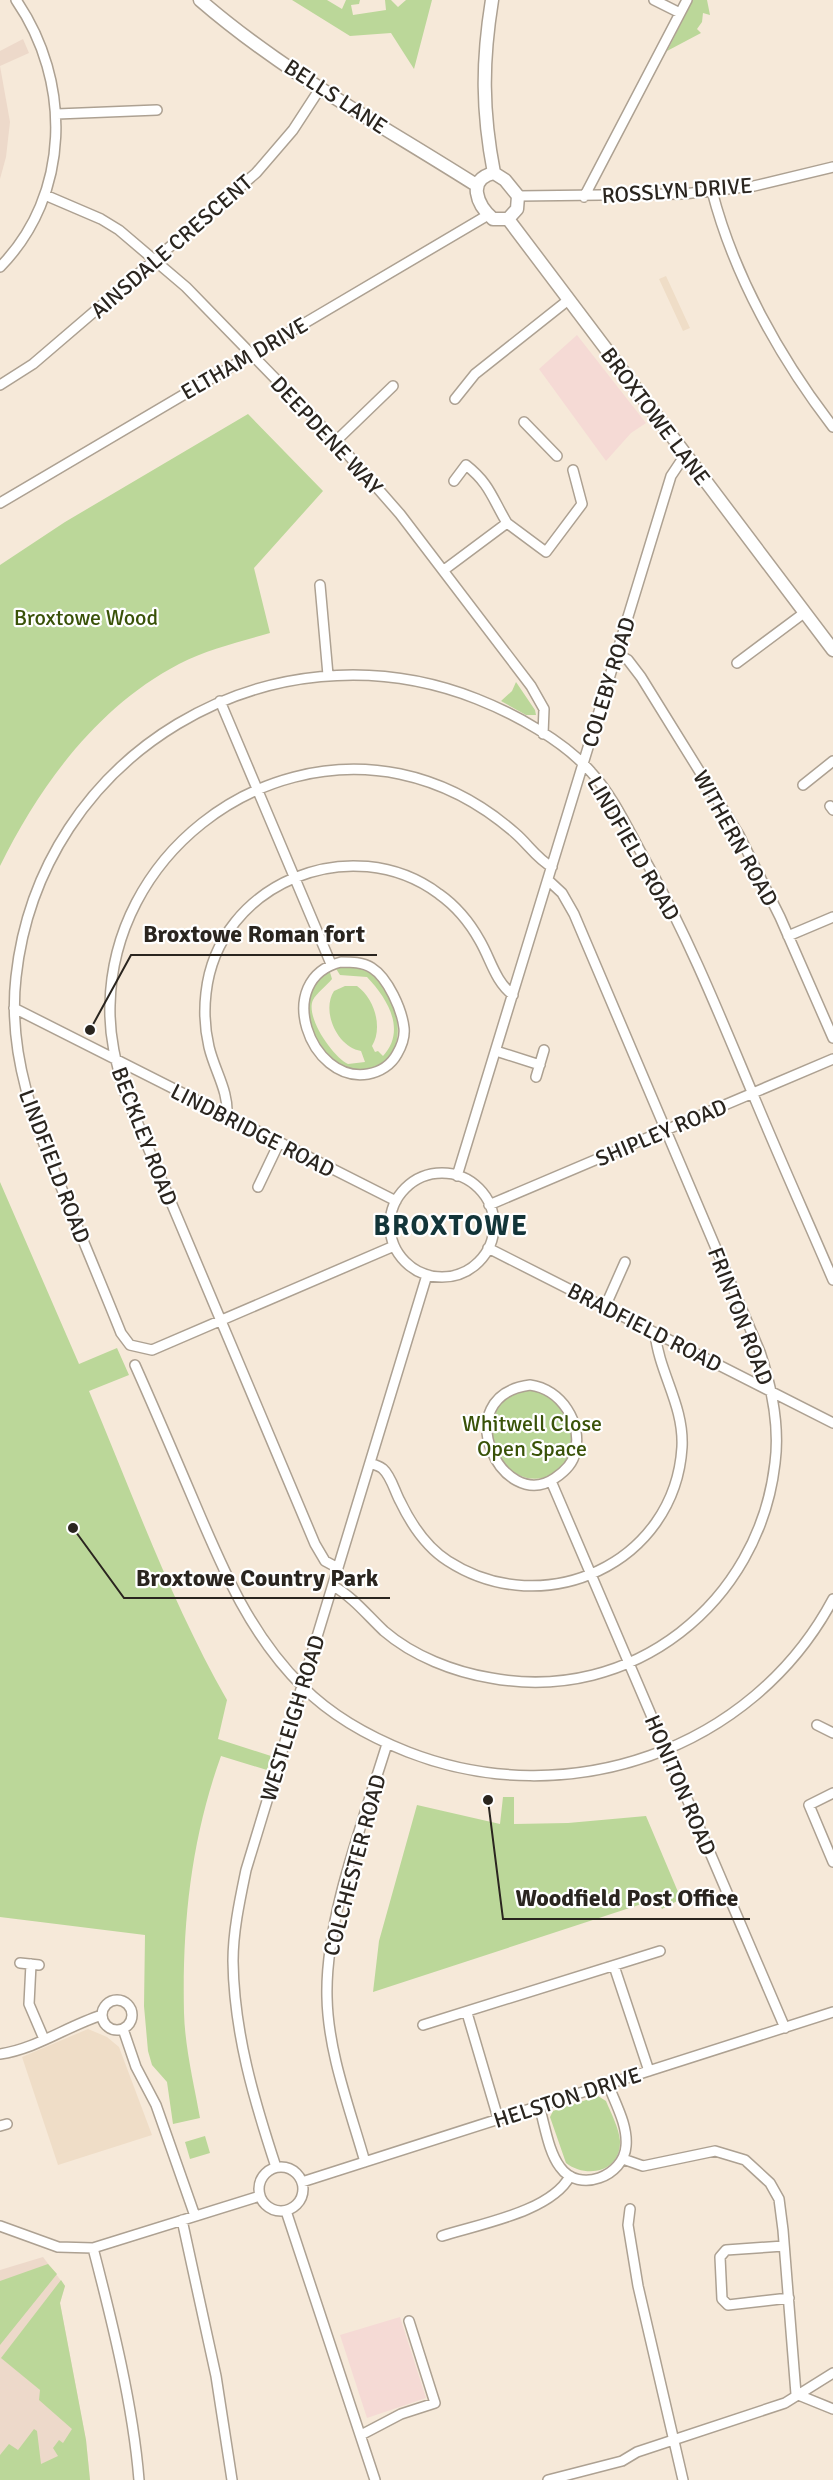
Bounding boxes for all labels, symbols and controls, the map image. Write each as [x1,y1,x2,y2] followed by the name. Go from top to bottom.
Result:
[279,53,392,140] street label: BELLS LANE
[85,169,258,324] street label: AINSDALE CRESCENT
[601,172,753,209] street label: ROSSLYN DRIVE
[176,311,313,406] street label: ELTHAM DRIVE
[595,342,716,491] street label: BROXTOWE LANE
[265,371,388,500] street label: DEEPDENE WAY
[14,604,158,631] park label: Broxtowe Wood
[576,614,641,751] street label: COLEBY ROAD
[687,766,784,911] street label: WITHERN ROAD
[581,771,686,925] street label: LINDFIELD ROAD
[131,913,377,955] callout: Broxtowe Roman fort
[143,919,365,949] text: Broxtowe Roman fort
[106,1063,183,1209] street label: BECKLEY ROAD
[166,1077,339,1183] street label: LINDBRIDGE ROAD
[13,1086,96,1247] street label: LINDFIELD ROAD
[591,1093,731,1172] street label: SHIPLEY ROAD
[373,1209,529,1243] district label: BROXTOWE
[702,1243,779,1389] street label: FRINTON ROAD
[563,1277,727,1378] street label: BRADFIELD ROAD
[462,1410,602,1462] park label: Whitwell Close Open Space
[124,1556,390,1598] callout: Broxtowe Country Park
[136,1563,379,1593] text: Broxtowe Country Park
[254,1632,331,1805] street label: WESTLEIGH ROAD
[639,1711,722,1860] street label: HONITON ROAD
[317,1771,392,1959] street label: COLCHESTER ROAD
[503,1877,750,1919] callout: Woodfield Post Office
[515,1883,739,1913] text: Woodfield Post Office
[490,2061,644,2134] street label: HELSTON DRIVE

